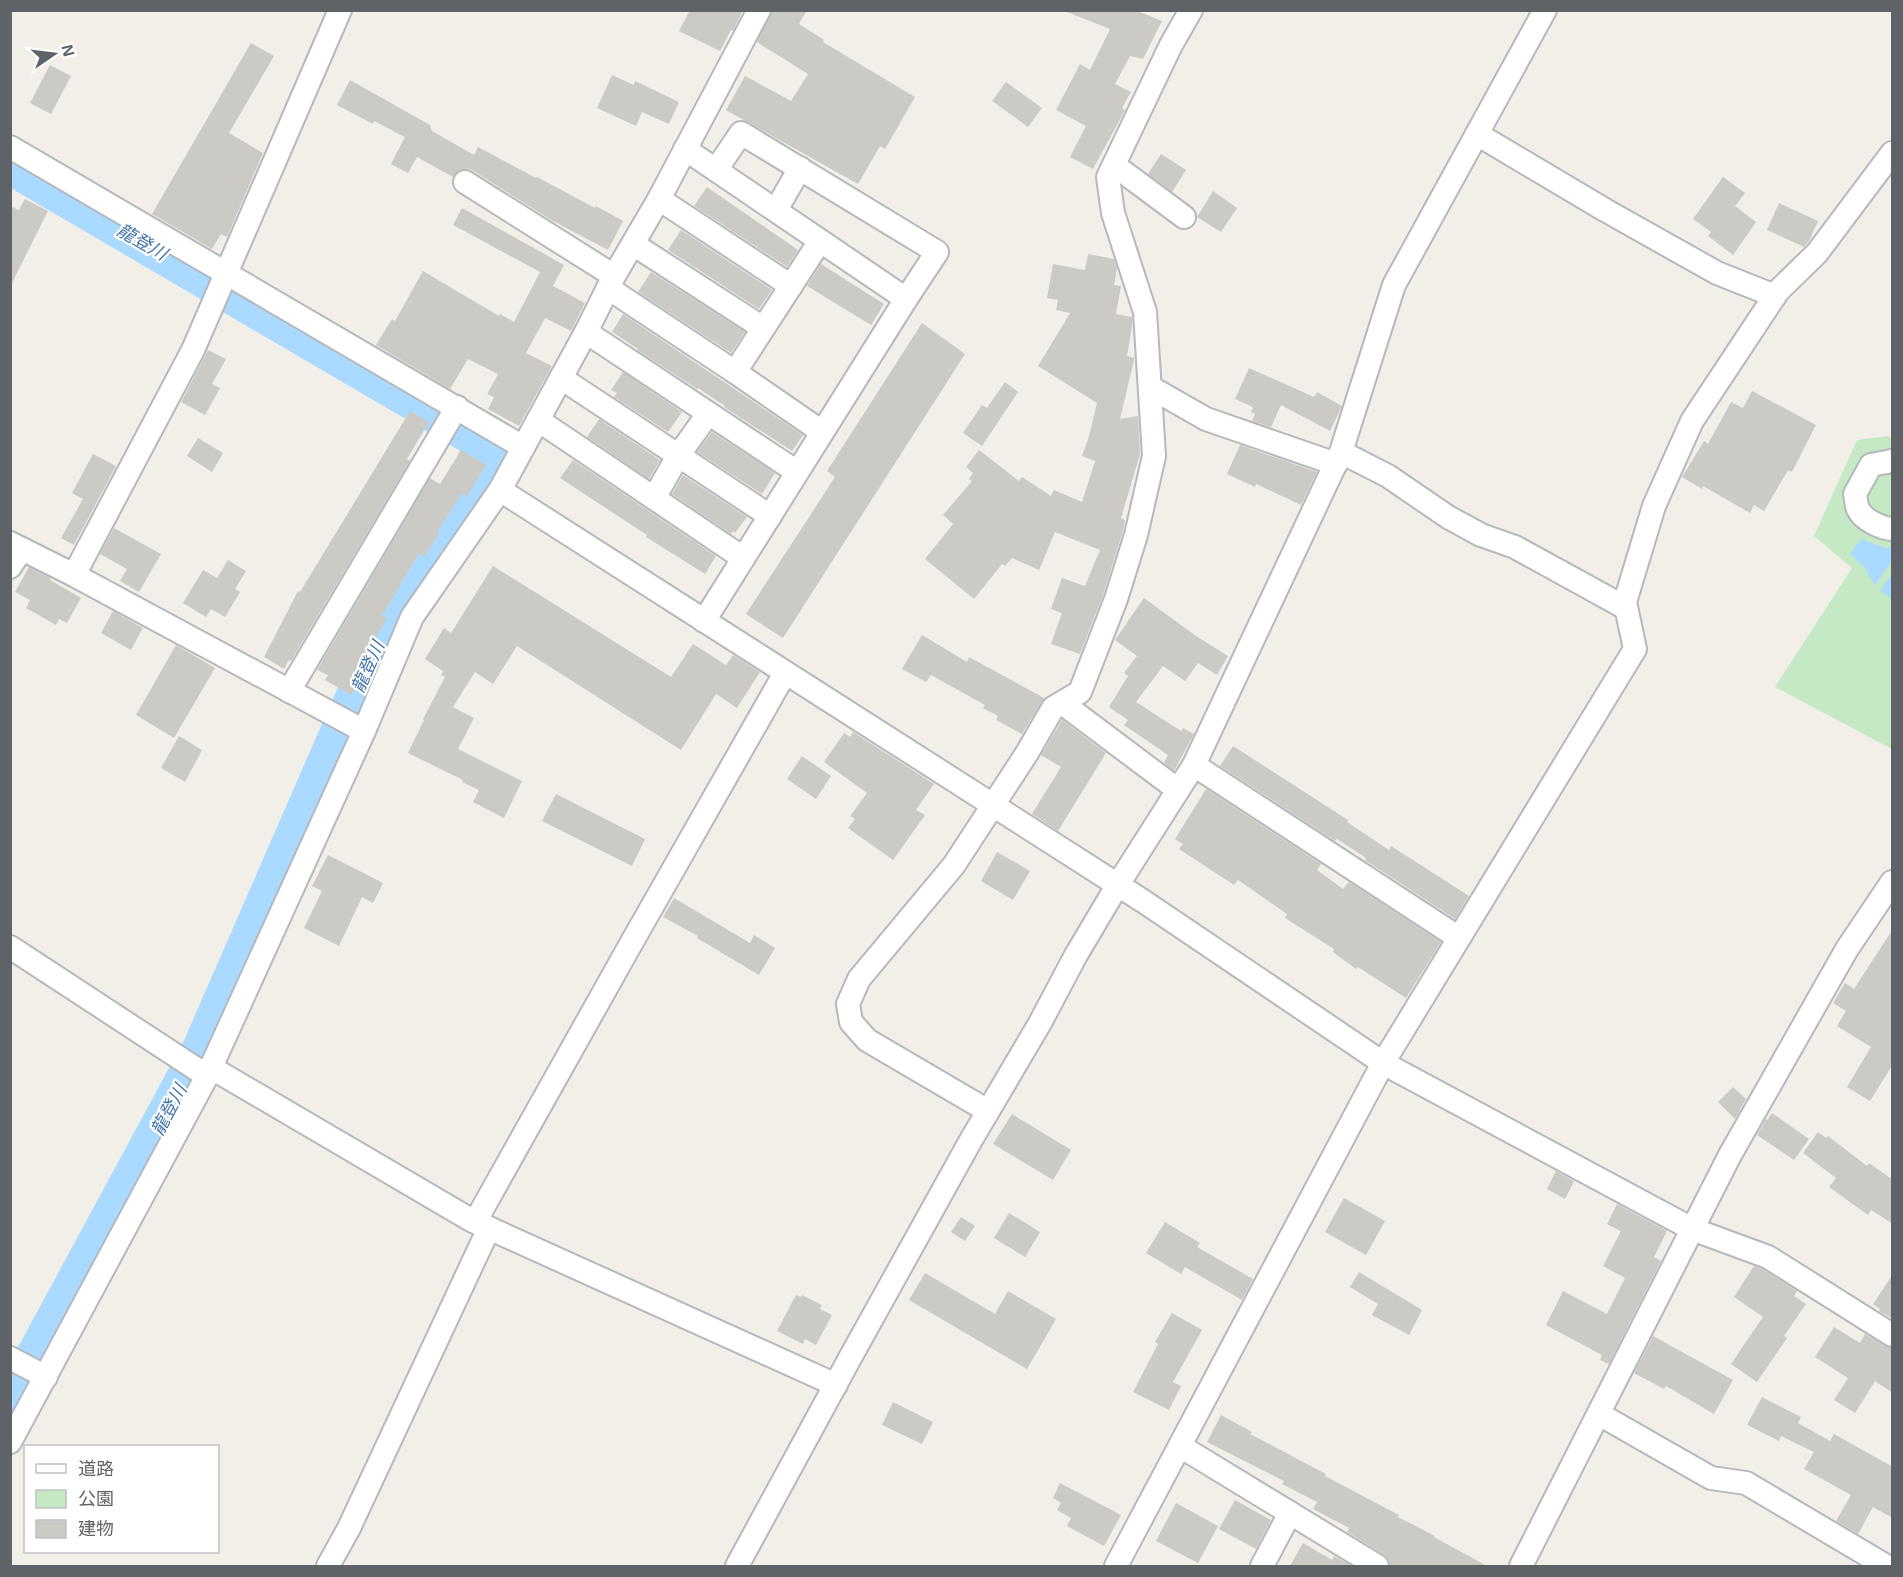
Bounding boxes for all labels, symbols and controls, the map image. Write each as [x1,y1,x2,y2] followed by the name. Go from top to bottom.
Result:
[24,24,84,84] north arrow
[58,43,78,58] text: N
[114,220,172,265] water label: 龍登川
[348,636,389,696] water label: 龍登川
[147,1080,191,1139] water label: 龍登川
[24,1445,219,1553] legend
[78,1459,114,1479] text: 道路
[78,1489,114,1509] text: 公園
[78,1519,114,1539] text: 建物

